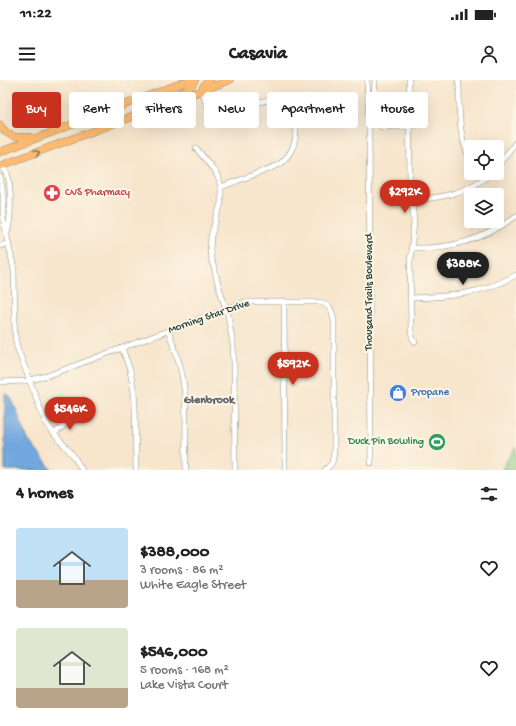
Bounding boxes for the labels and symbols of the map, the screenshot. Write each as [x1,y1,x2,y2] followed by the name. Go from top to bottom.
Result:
[33,149,40,157] one-way arrow
[377,180,433,214] pin: $292K
[42,183,62,203] pharmacy icon: CVS Pharmacy
[65,187,130,199] place label: CVS Pharmacy
[364,232,376,352] street label: Thousand Trails Boulevard
[435,252,491,286] pin: $388K
[167,297,251,337] street label: Morning Star Drive
[265,352,321,386] pin: $592K
[388,383,408,403] shop icon: Propane
[410,387,449,399] place label: Propane
[184,394,236,408] district label: Glenbrook
[42,397,98,431] pin: $546K
[427,432,447,452] sports icon: Duck Pin Bowling
[347,436,424,448] place label: Duck Pin Bowling

